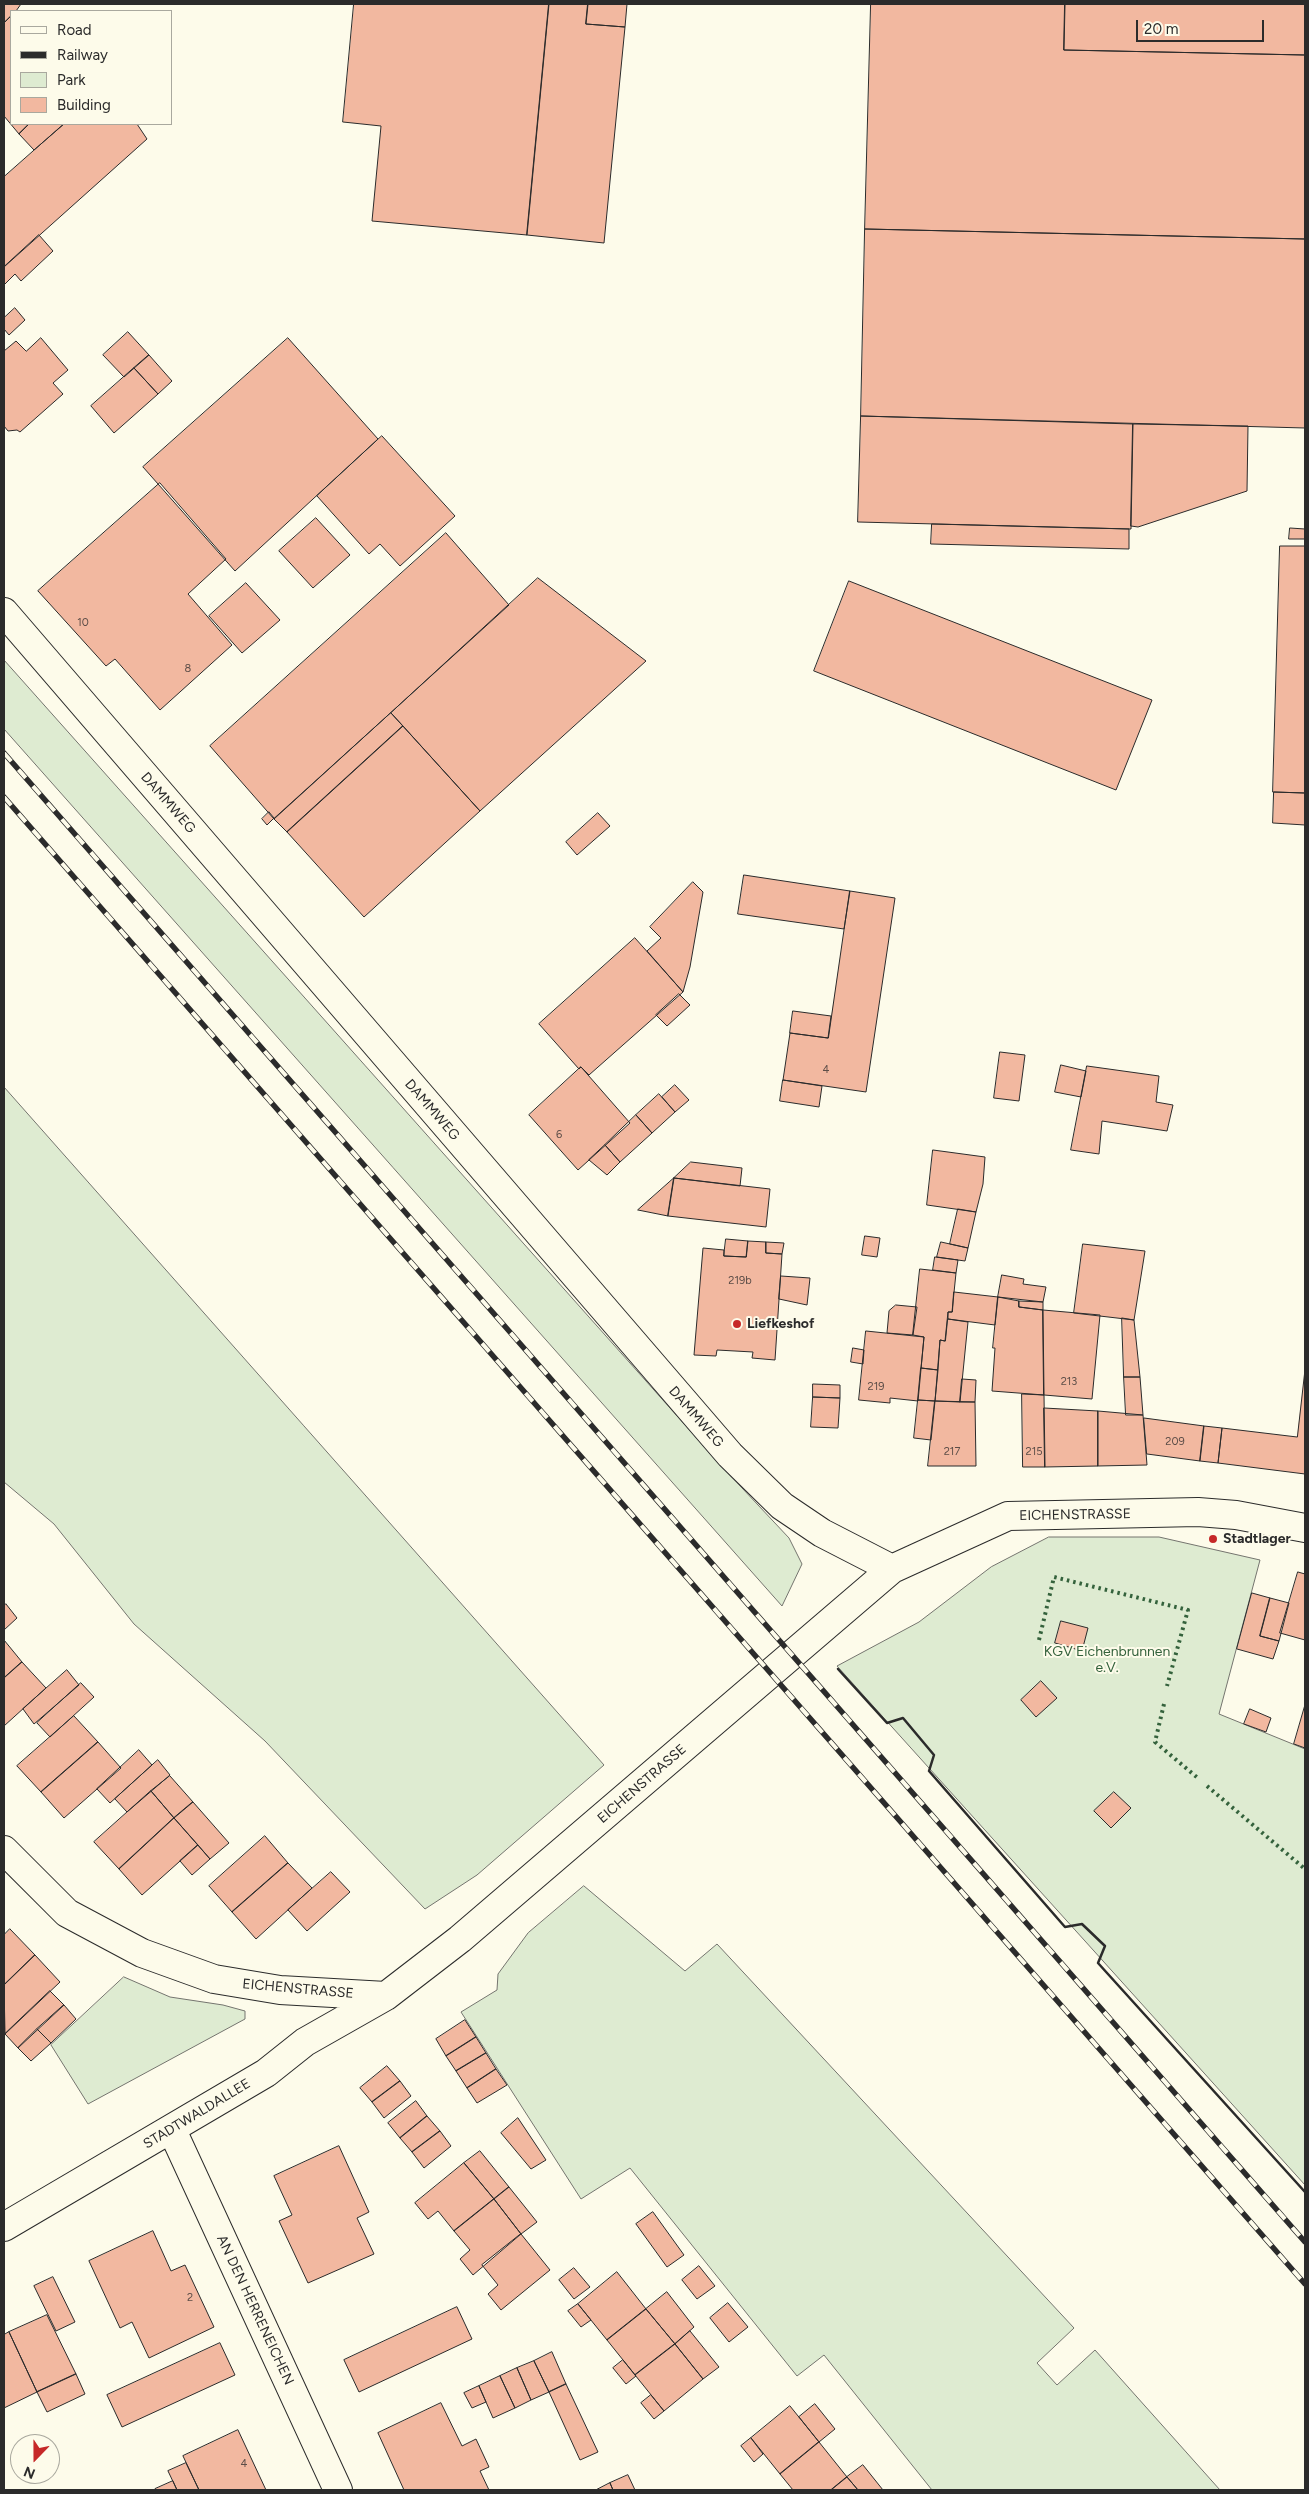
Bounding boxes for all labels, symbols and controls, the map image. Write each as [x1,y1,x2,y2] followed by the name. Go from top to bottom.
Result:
[10,10,172,125] legend
[1139,10,1266,42] scale bar
[1144,20,1178,38] text: 20 m
[57,21,92,39] text: Road
[57,46,108,64] text: Railway
[57,71,86,89] text: Park
[57,96,111,114] text: Building
[77,616,89,630] house number: 10
[185,662,191,676] house number: 8
[137,769,199,837] street label: DAMMWEG
[823,1063,829,1077] house number: 4
[401,1076,463,1144] street label: DAMMWEG
[556,1128,562,1142] house number: 6
[728,1274,752,1288] house number: 219b
[747,1316,815,1332] place label: Liefkeshof
[731,1318,743,1330] marker: Liefkeshof
[1061,1375,1077,1389] house number: 213
[868,1380,884,1394] house number: 219
[665,1383,727,1451] street label: DAMMWEG
[1165,1435,1185,1449] house number: 209
[944,1445,960,1459] house number: 217
[1025,1445,1043,1459] house number: 215
[1019,1506,1131,1524] street label: EICHENSTRASSE
[1223,1531,1291,1547] place label: Stadtlager
[1207,1533,1219,1545] marker: Stadtlager
[1044,1644,1170,1676] park label: KGV Eichenbrunnen e.V.
[594,1741,690,1827] street label: EICHENSTRASSE
[242,1976,354,2002] street label: EICHENSTRASSE
[140,2075,254,2153] street label: STADTWALDALLEE
[213,2232,297,2388] street label: AN DEN HERRENEICHEN
[187,2291,193,2305] house number: 2
[10,2434,60,2484] north arrow
[241,2457,247,2471] house number: 4
[21,2463,38,2482] text: N

